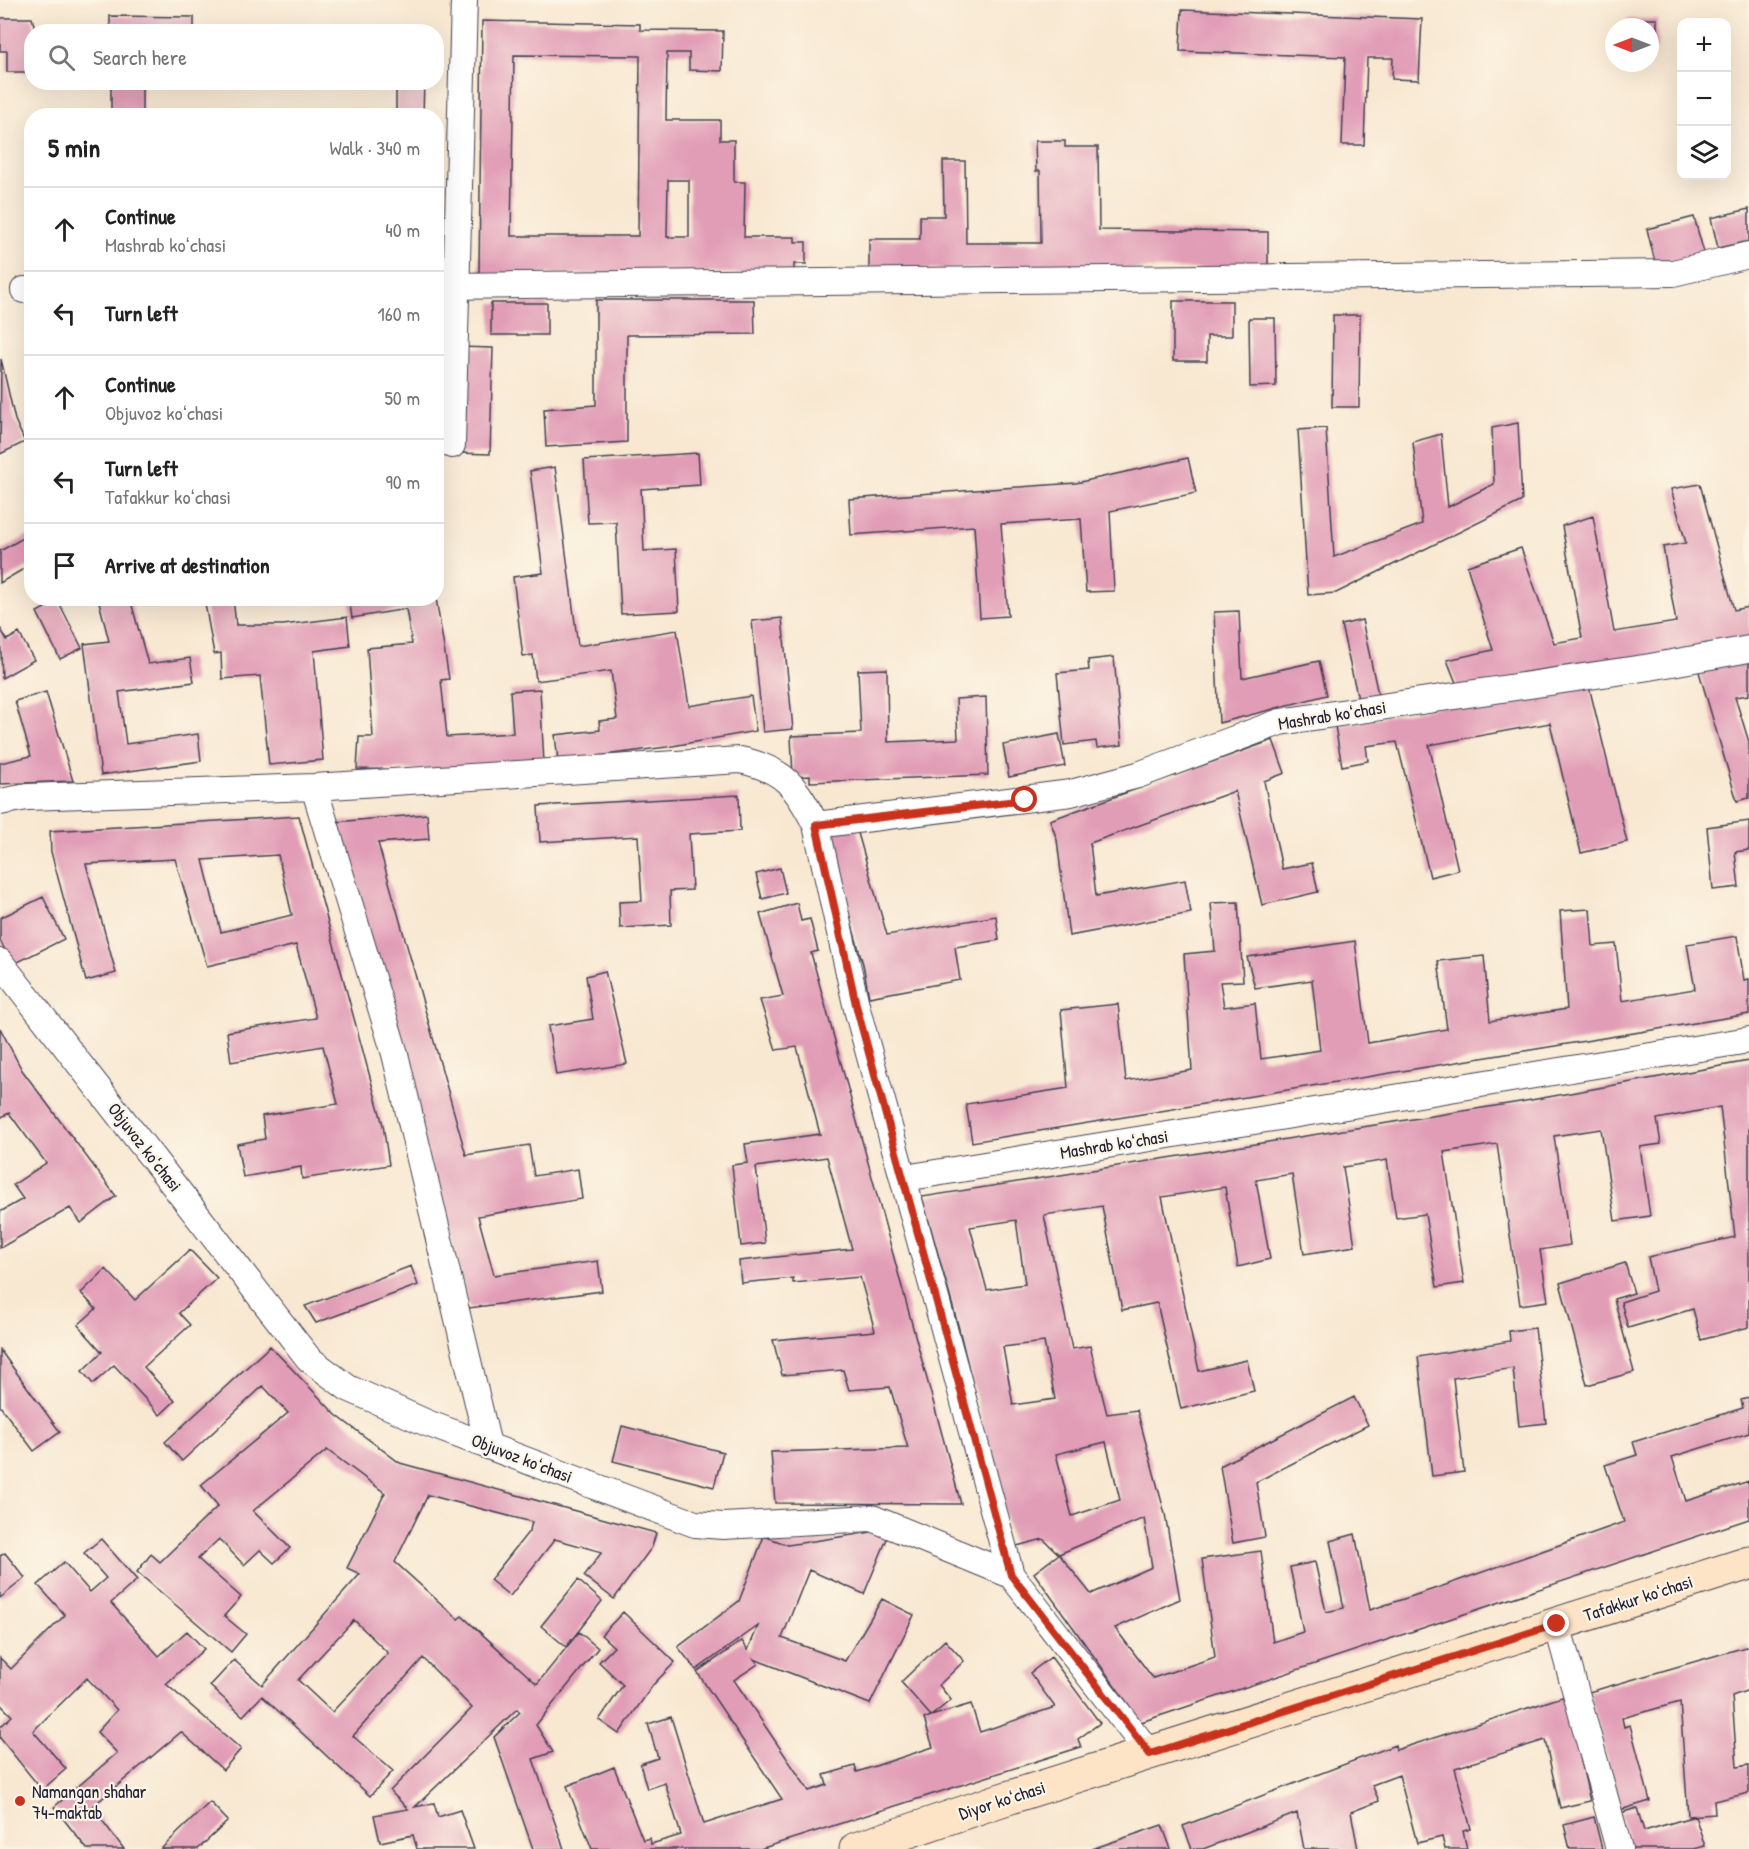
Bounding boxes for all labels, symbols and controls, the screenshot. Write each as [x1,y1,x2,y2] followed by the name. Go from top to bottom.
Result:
[1605,18,1659,72] north arrow
[1677,18,1731,180] map controls
[1677,18,1731,72] button: +
[24,24,444,90] search box
[45,41,78,74] icon: search
[93,42,187,72] text: Search here
[1677,72,1731,126] button: −
[1677,126,1731,180] button: layers
[48,130,100,165] text: 5 min
[329,134,420,161] text: Walk · 340 m
[105,201,176,231] text: Continue
[48,213,81,246] icon: ahead
[385,216,420,243] text: 40 m
[105,231,226,258] text: Mashrab koʻchasi
[48,297,81,330] icon: left
[105,298,178,328] text: Turn left
[378,300,420,327] text: 160 m
[105,369,176,399] text: Continue
[48,381,81,414] icon: ahead
[384,384,420,411] text: 50 m
[105,399,223,426] text: Objuvoz koʻchasi
[105,453,178,483] text: Turn left
[48,465,81,498] icon: left
[386,468,420,495] text: 90 m
[105,483,231,510] text: Tafakkur koʻchasi
[48,549,81,582] icon: arrive
[105,550,270,580] text: Arrive at destination
[1276,694,1388,736] street label: Mashrab koʻchasi
[1011,786,1037,812] route start
[102,1097,188,1197] street label: Objuvoz koʻchasi
[1058,1123,1170,1165] street label: Mashrab koʻchasi
[468,1427,576,1489] street label: Objuvoz koʻchasi
[1580,1569,1696,1627] street label: Tafakkur koʻchasi
[1543,1610,1569,1636] route end
[955,1774,1049,1826] street label: Diyor koʻchasi
[32,1779,147,1825] place label: Namangan shahar 74-maktab
[13,1794,27,1808] marker: Namangan shahar 74-maktab

